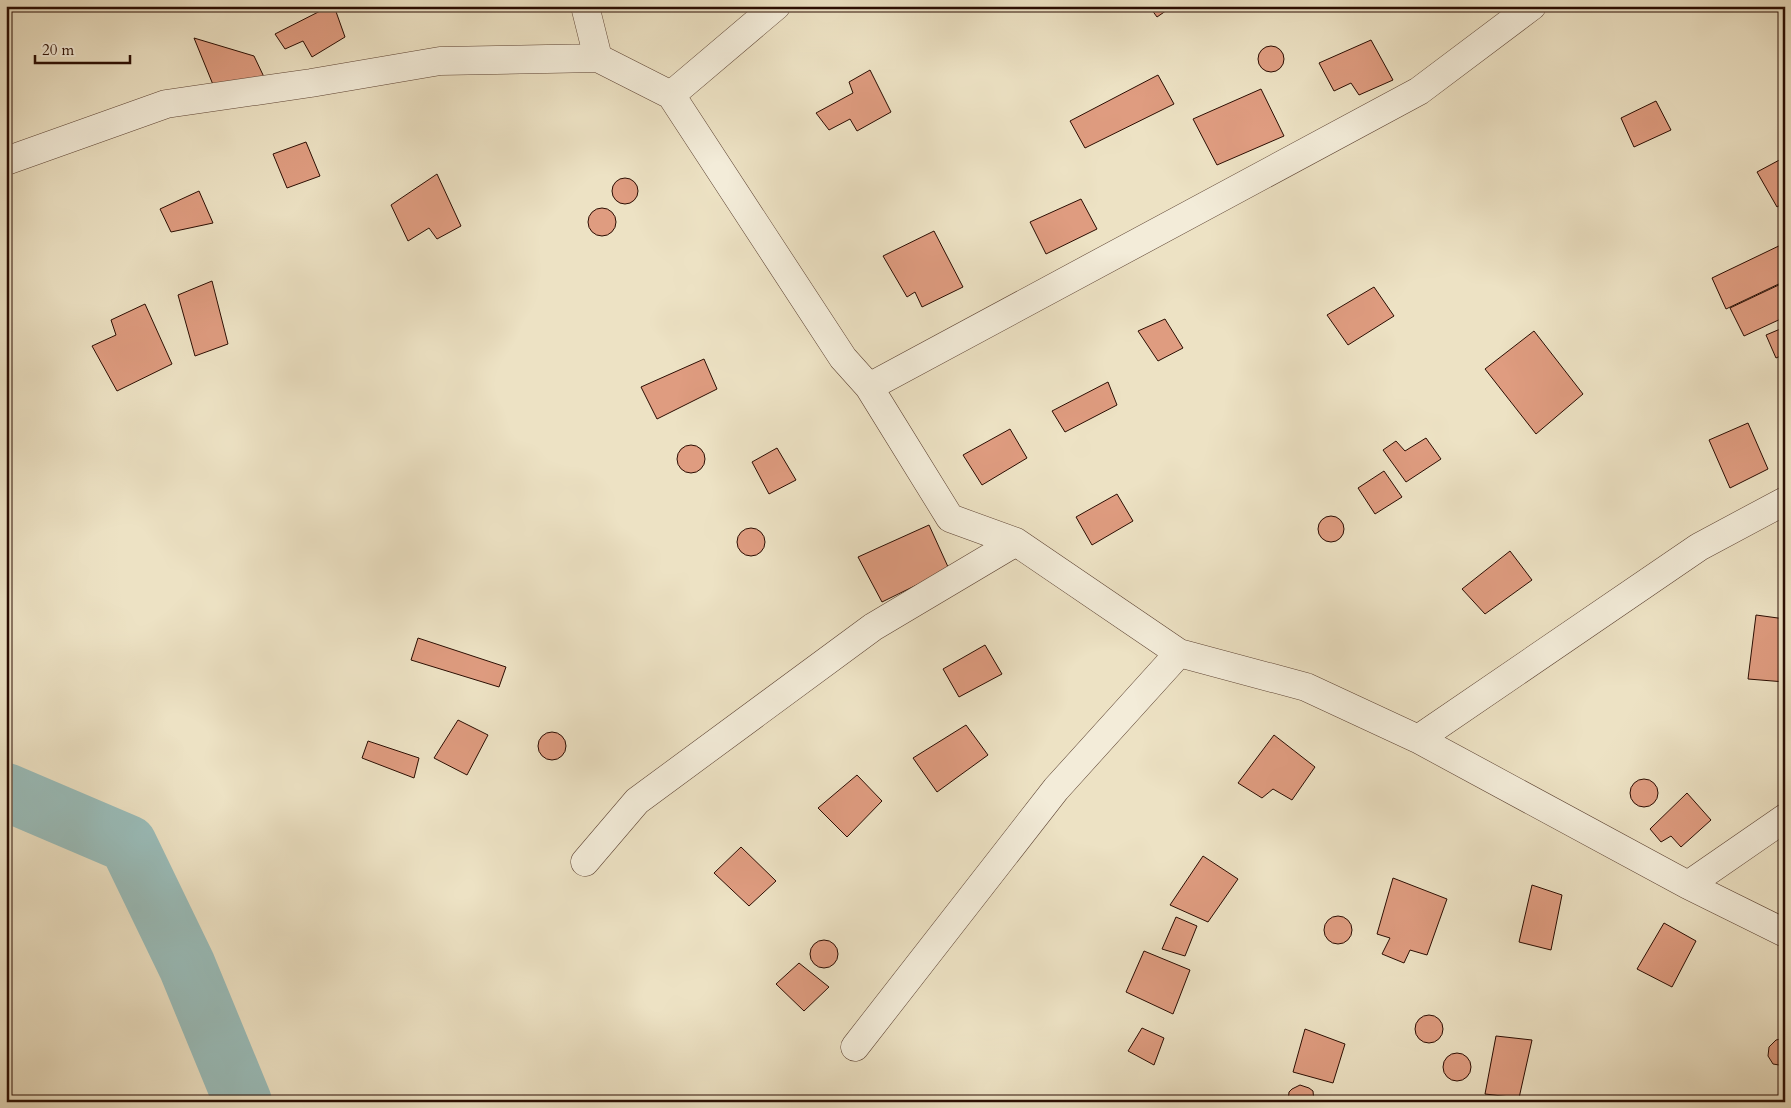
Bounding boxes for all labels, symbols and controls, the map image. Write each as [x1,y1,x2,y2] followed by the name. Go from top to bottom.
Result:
[35,32,130,64] scale bar
[42,40,74,60] text: 20 m

